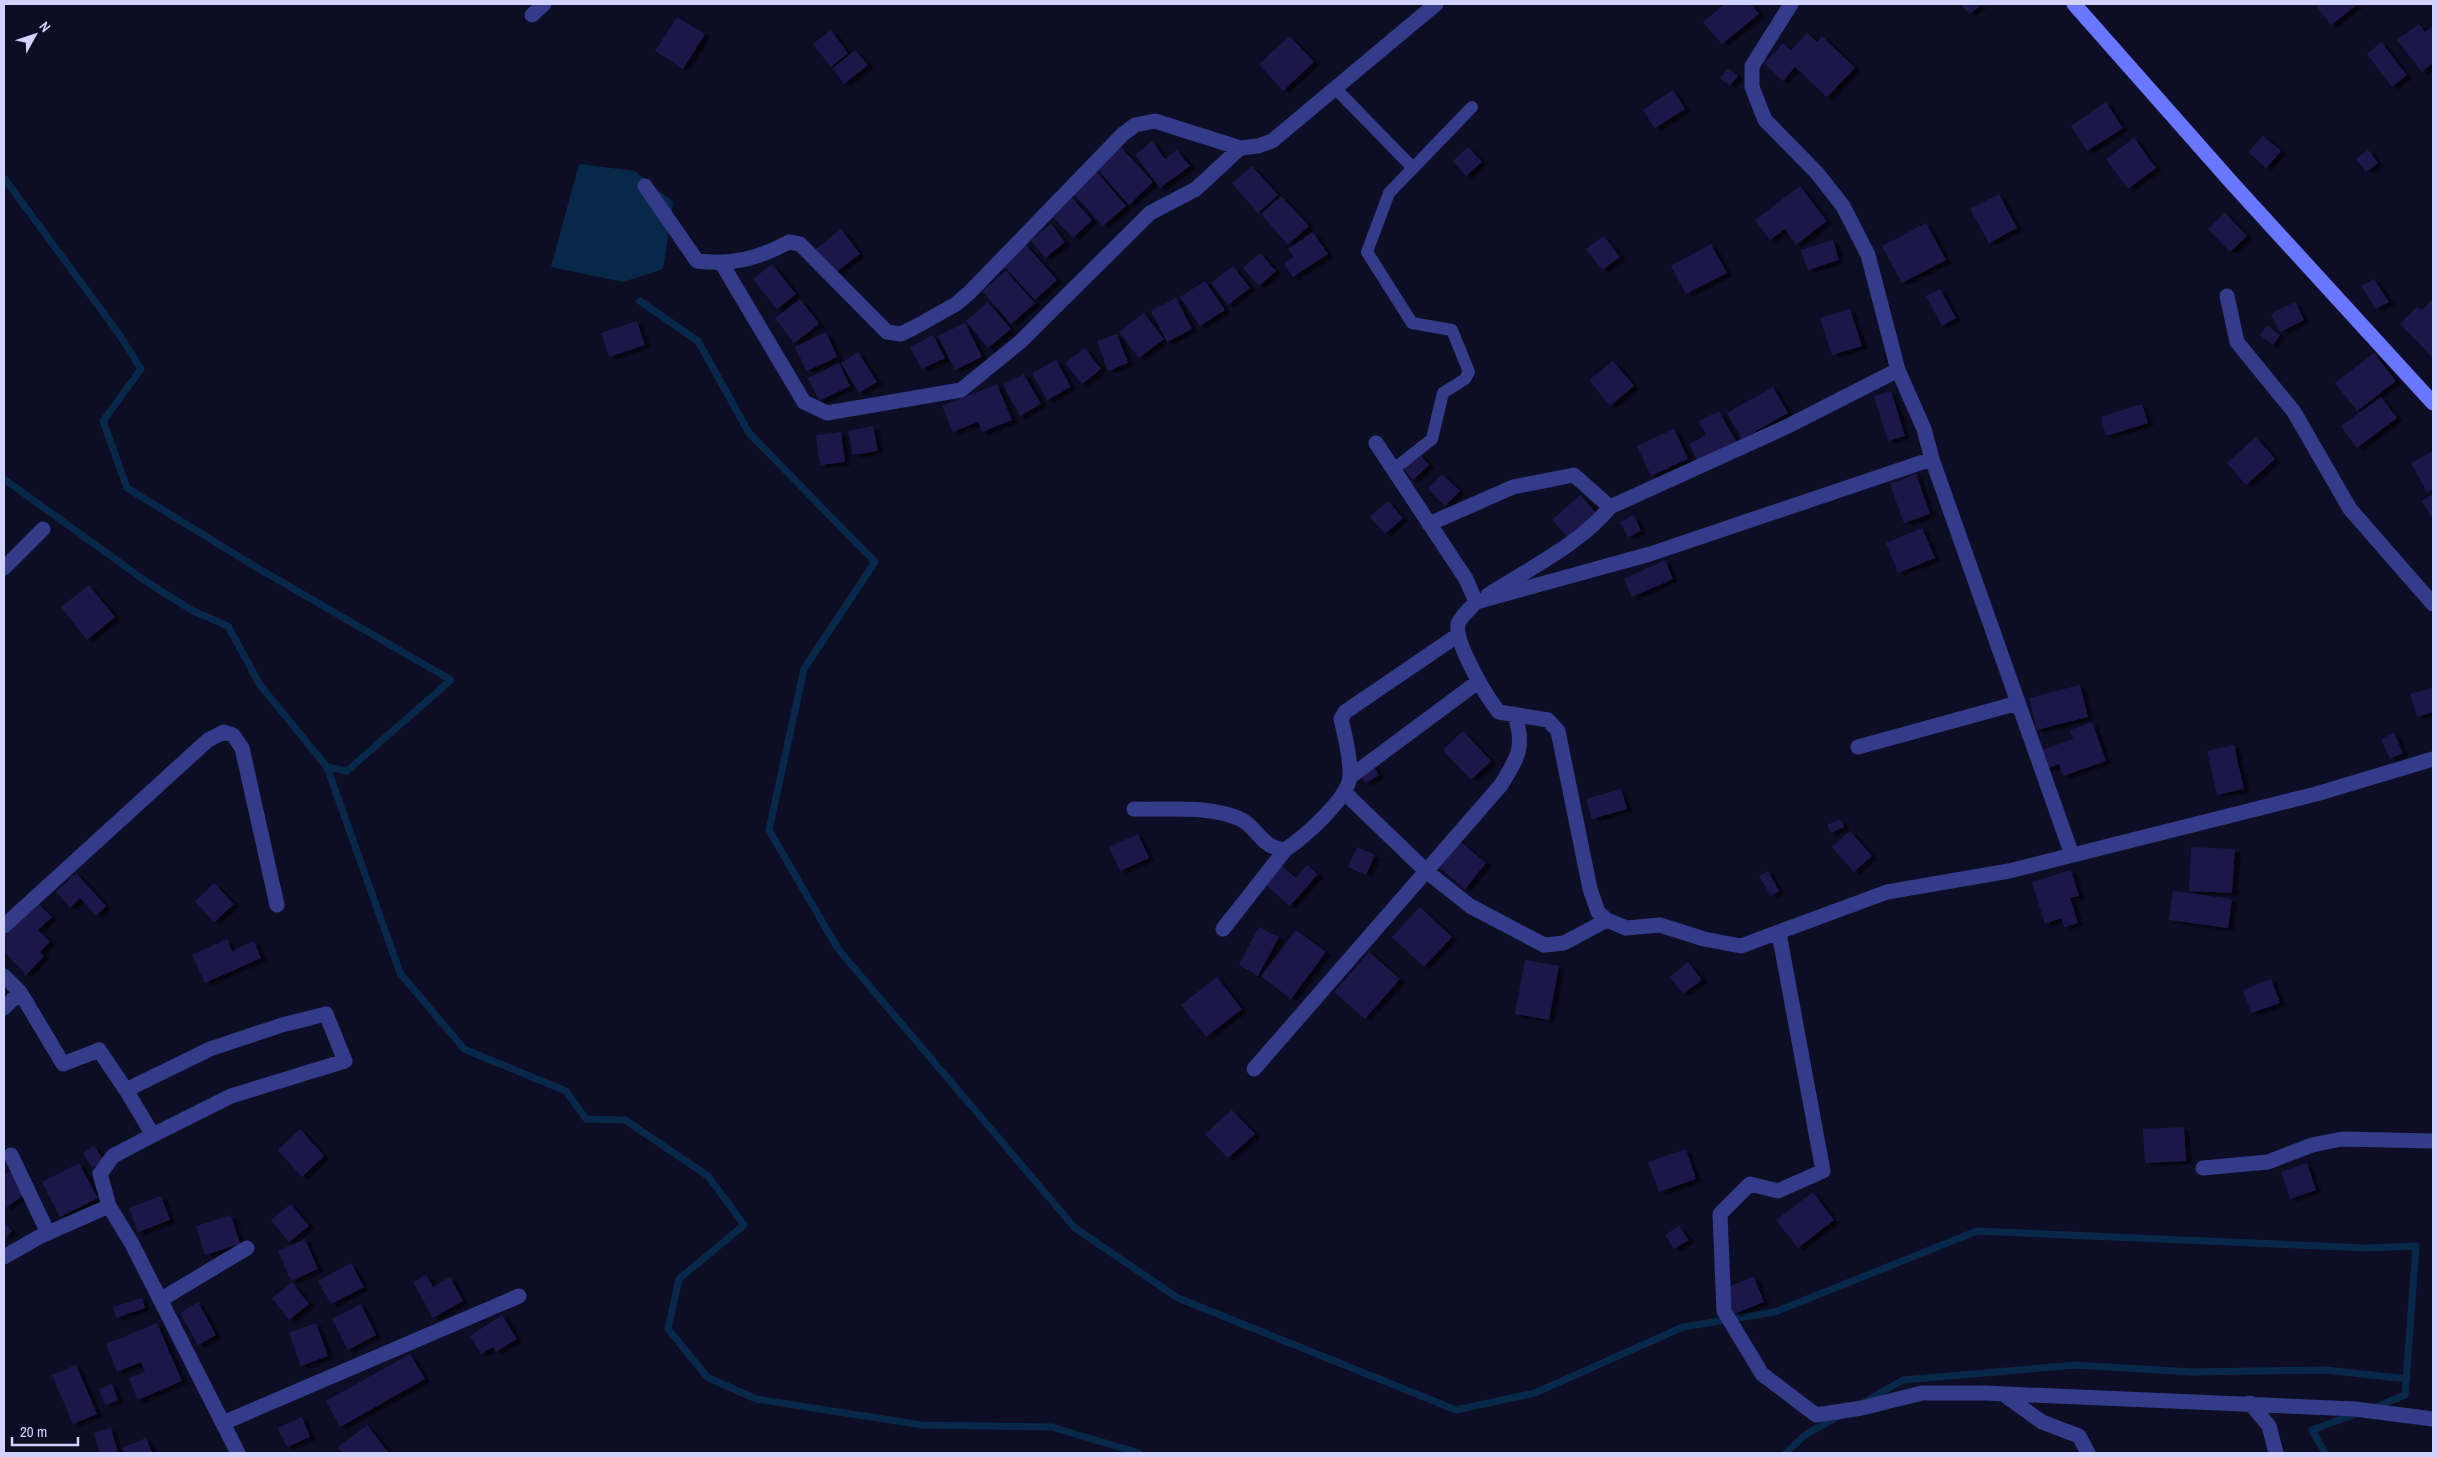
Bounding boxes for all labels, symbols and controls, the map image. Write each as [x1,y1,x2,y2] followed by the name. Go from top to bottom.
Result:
[10,10,60,60] north arrow
[35,18,55,36] text: N
[12,1414,79,1446] scale bar
[20,1421,47,1442] text: 20 m

